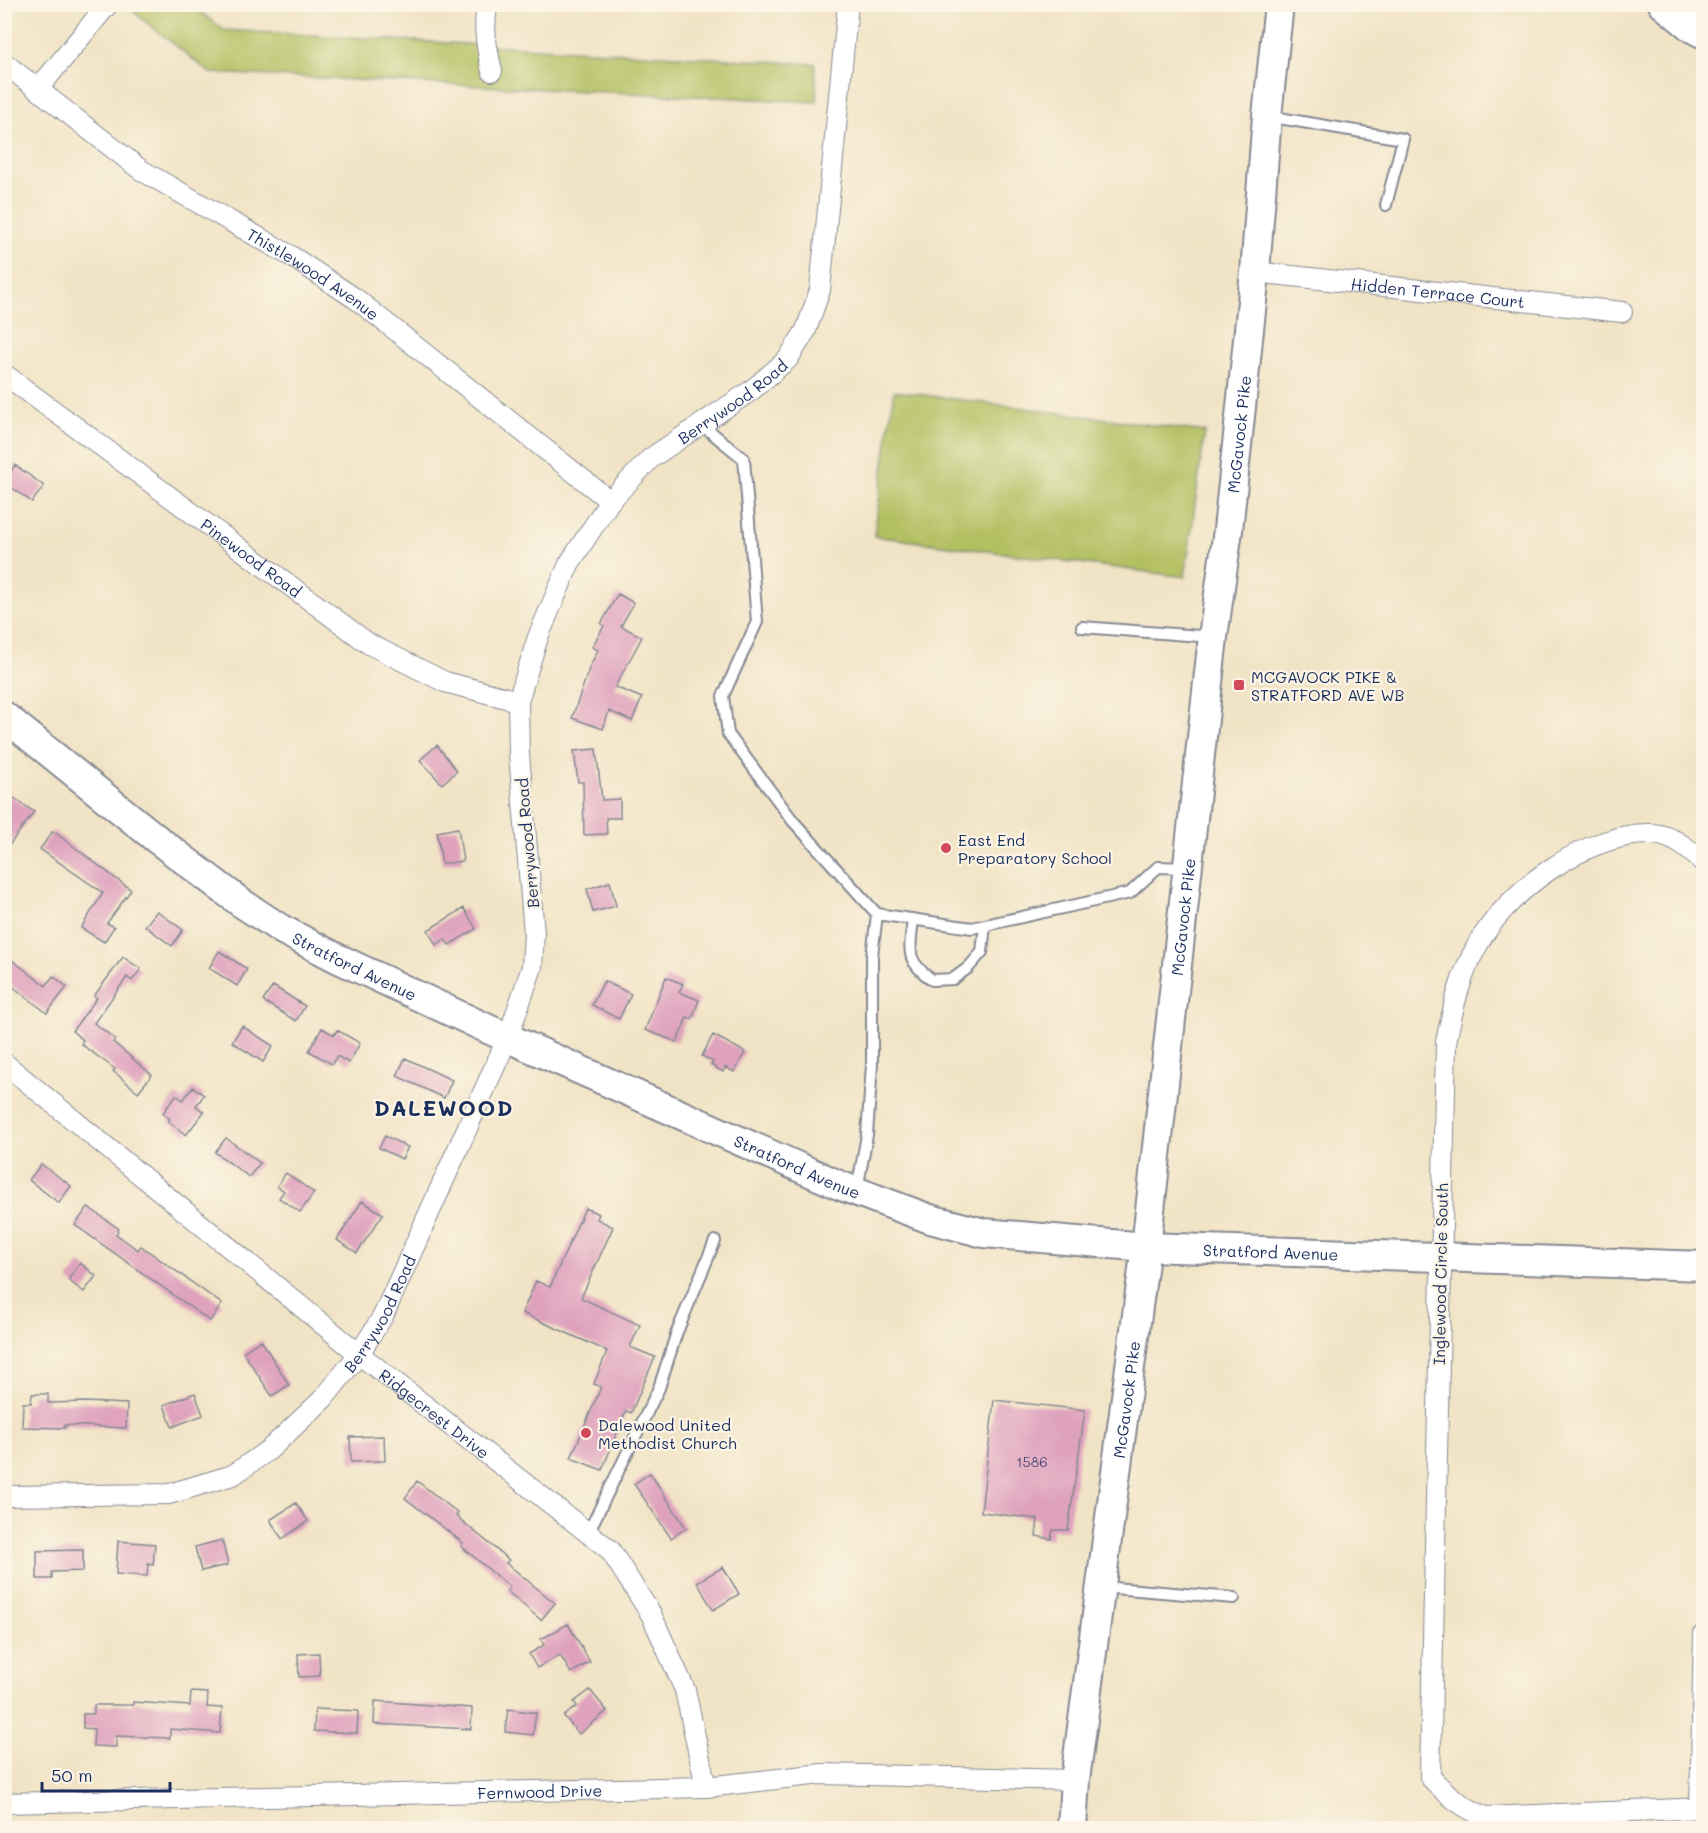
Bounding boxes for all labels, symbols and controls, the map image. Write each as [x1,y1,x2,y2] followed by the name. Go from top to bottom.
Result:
[244,223,384,324] street label: Thistlewood Avenue
[1350,272,1526,312] street label: Hidden Terrace Court
[673,354,791,448] street label: Berrywood Road
[1221,374,1255,494] street label: McGavock Pike
[197,513,306,601] street label: Pinewood Road
[1251,666,1404,705] place label: MCGAVOCK PIKE & STRATFORD AVE WB
[1232,678,1246,692] marker: MCGAVOCK PIKE & STRATFORD AVE WB
[511,777,543,909] street label: Berrywood Road
[958,829,1112,868] place label: East End Preparatory School
[939,841,953,855] marker: East End Preparatory School
[1165,857,1199,977] street label: McGavock Pike
[289,926,420,1005] street label: Stratford Avenue
[374,1093,514,1122] district label: DALEWOOD
[731,1129,863,1203] street label: Stratford Avenue
[1428,1183,1452,1365] street label: Inglewood Circle South
[1203,1238,1339,1264] street label: Stratford Avenue
[338,1251,420,1376] street label: Berrywood Road
[1107,1340,1144,1459] street label: McGavock Pike
[375,1364,494,1463] street label: Ridgecrest Drive
[598,1414,737,1453] place label: Dalewood United Methodist Church
[579,1426,593,1440] marker: Dalewood United Methodist Church
[1016,1452,1048,1471] house number: 1586
[42,1755,170,1793] scale bar
[51,1763,93,1787] text: 50 m
[477,1779,602,1803] street label: Fernwood Drive

